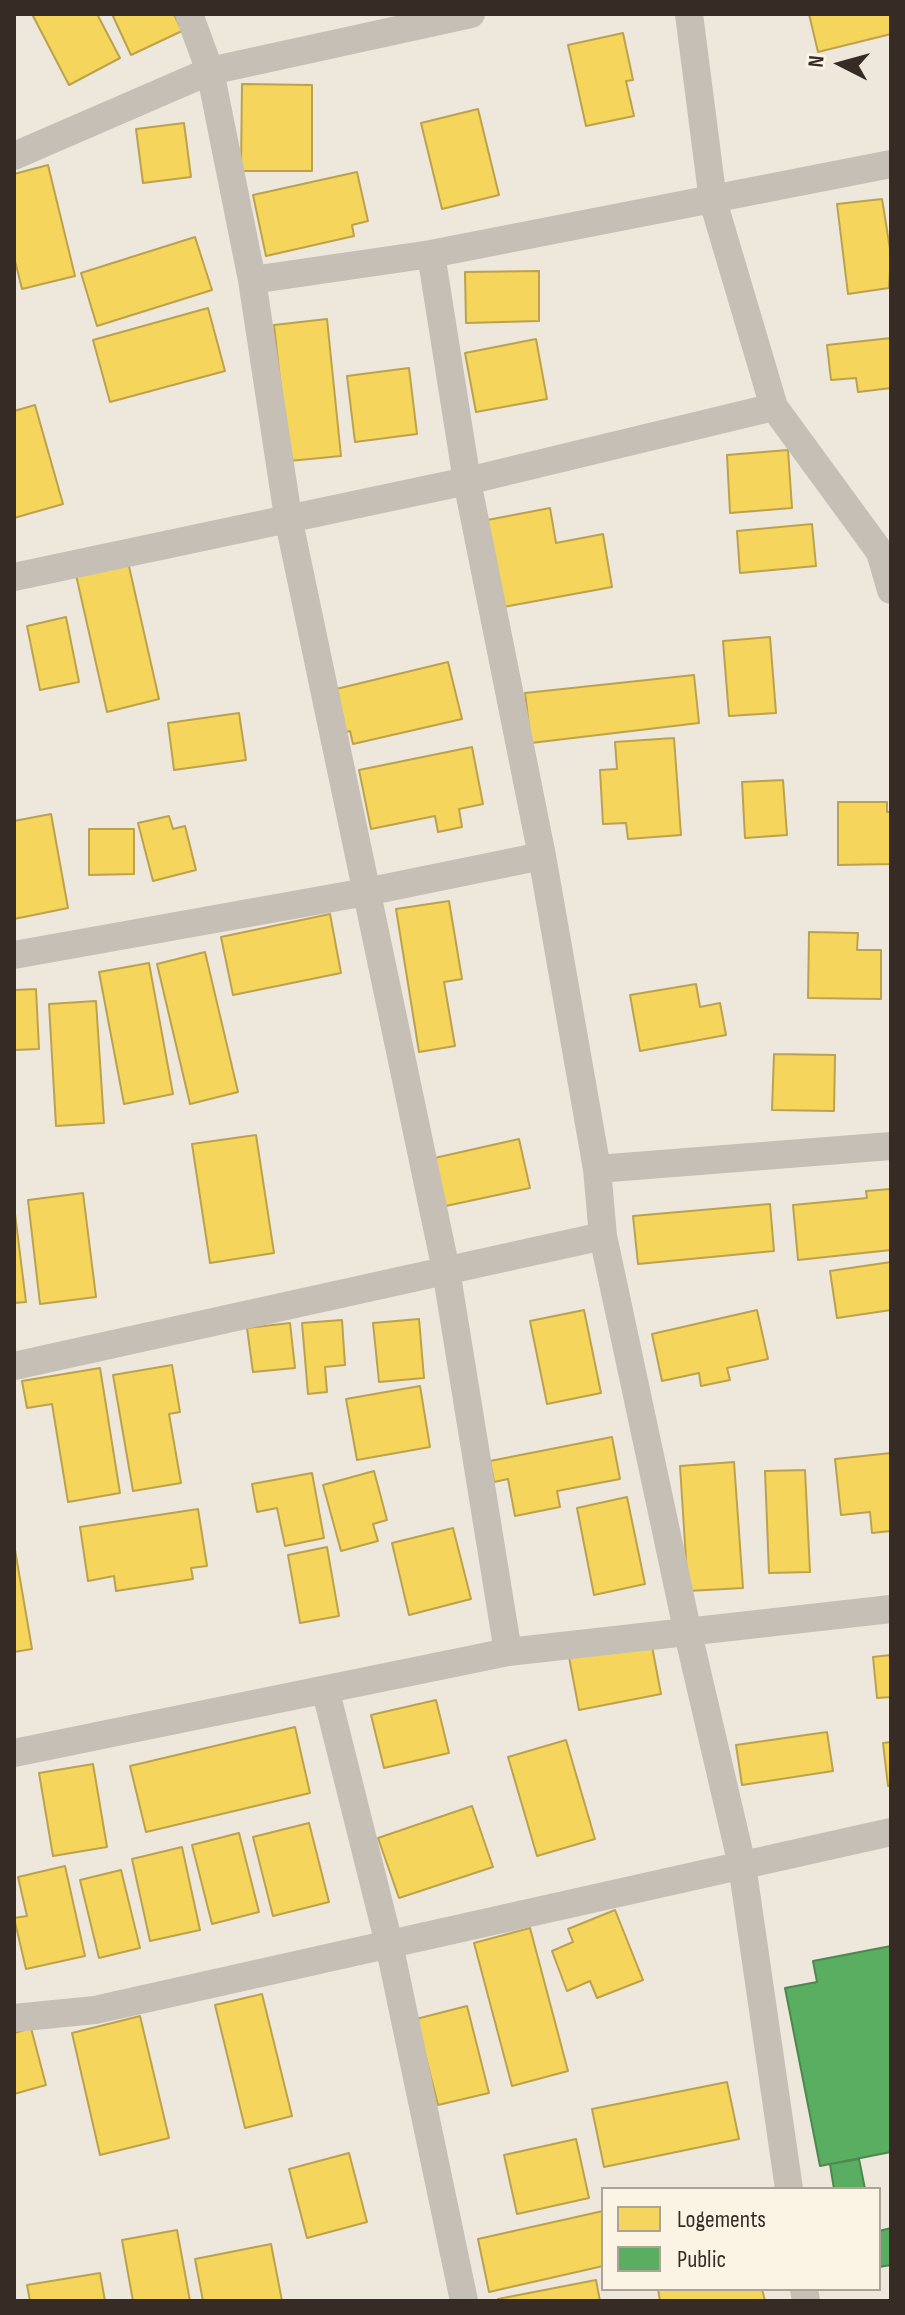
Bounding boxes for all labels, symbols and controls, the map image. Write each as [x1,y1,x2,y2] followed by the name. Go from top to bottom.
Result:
[801,24,881,104] north arrow
[803,54,831,69] text: N
[601,2187,881,2291] legend
[677,2205,766,2234] text: Logements
[677,2245,726,2274] text: Public

